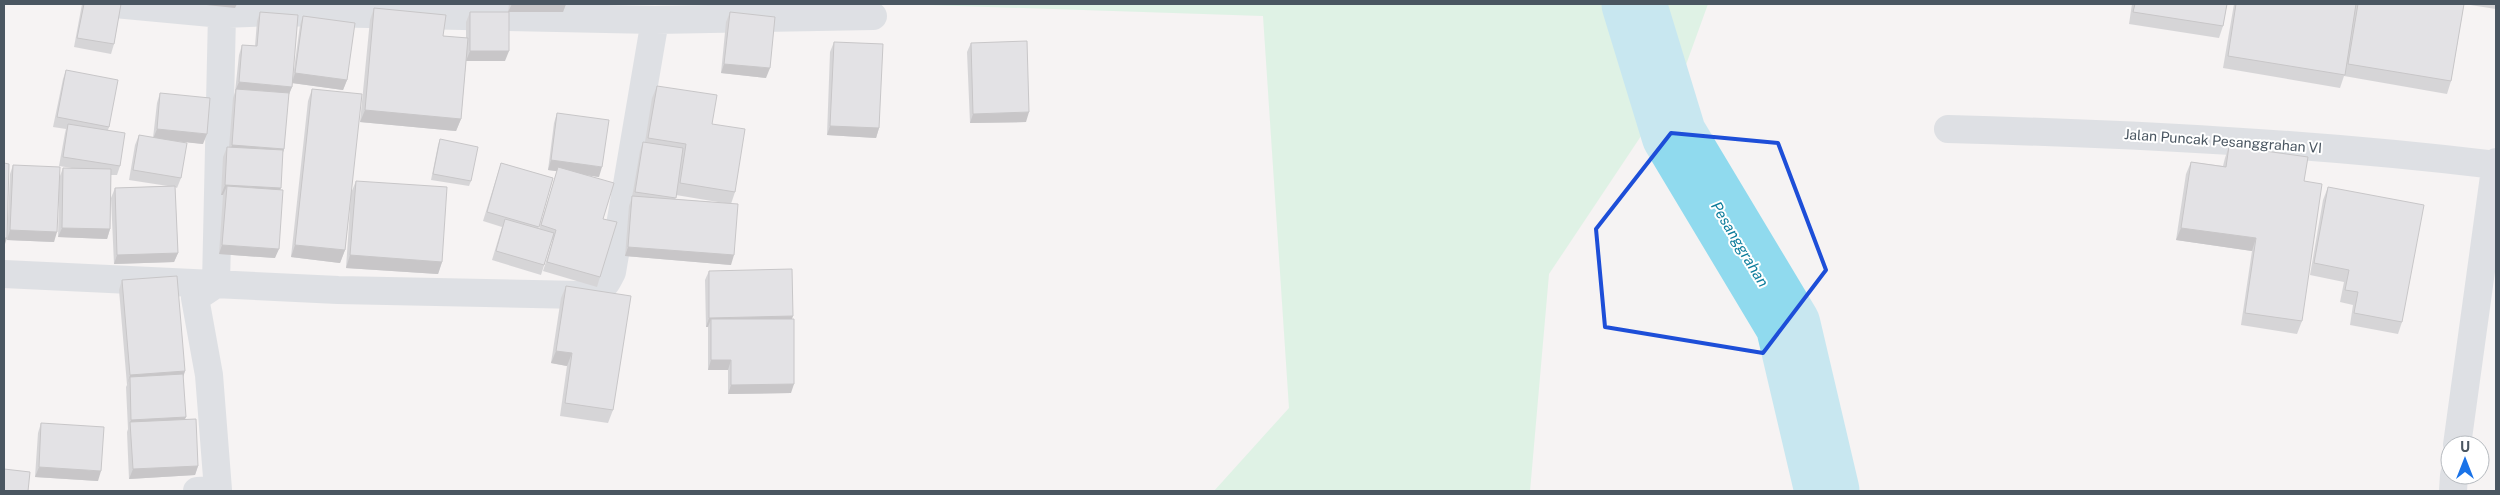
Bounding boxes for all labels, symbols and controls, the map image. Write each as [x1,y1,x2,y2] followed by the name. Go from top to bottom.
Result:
[2123,126,2323,156] street label: Jalan Puncak Pesanggrahan VI
[1708,198,1772,290] water label: Pesanggrahan
[2440,435,2490,485] north arrow
[2460,439,2470,455] text: U

